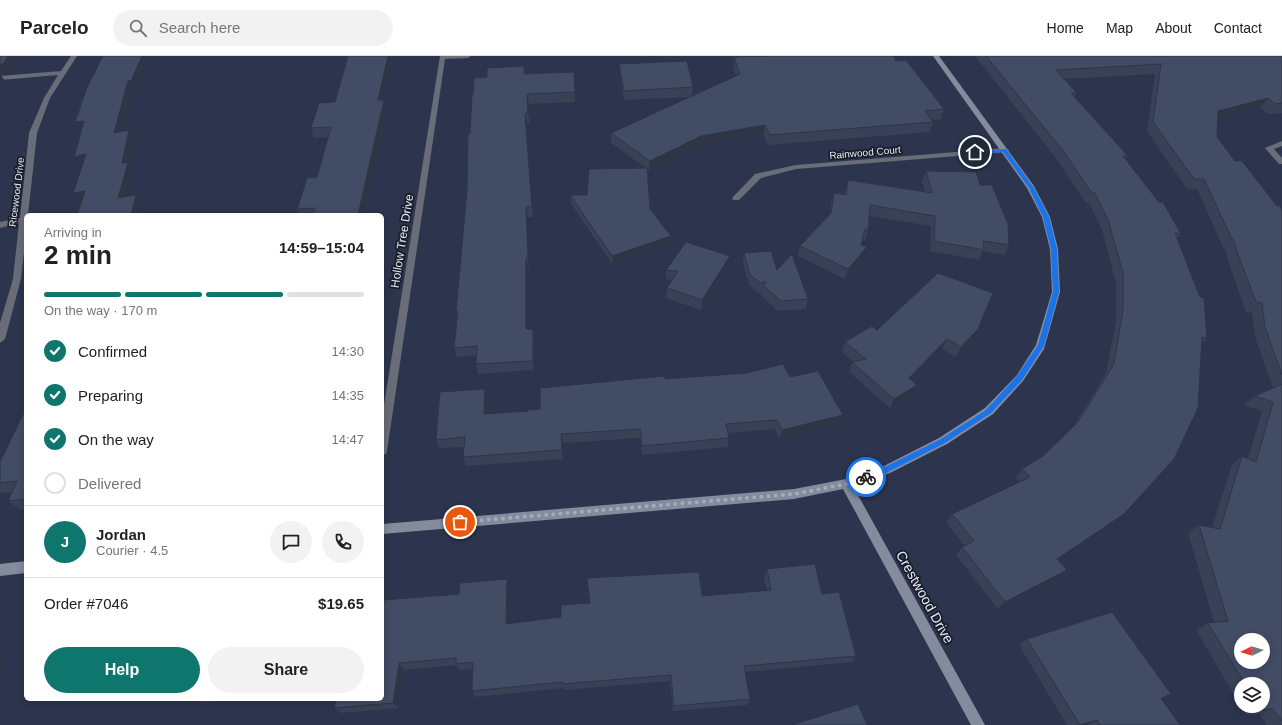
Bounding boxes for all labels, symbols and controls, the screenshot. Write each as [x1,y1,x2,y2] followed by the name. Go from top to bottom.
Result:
[113,10,393,46] search box
[20,17,89,38] text: Parcelo
[127,17,149,39] icon: search
[159,19,240,36] text: Search here
[1047,20,1084,36] text: Home
[1106,20,1133,36] text: Map
[1155,20,1192,36] text: About
[1214,20,1262,36] text: Contact
[958,135,992,169] pin
[964,141,986,163] icon: home
[829,144,901,161] street label: Rainwood Court
[7,156,26,227] street label: Ricewood Drive
[388,193,416,289] street label: Hollow Tree Drive
[44,225,102,240] text: Arriving in
[279,239,364,256] text: 14:59–15:04
[44,240,112,270] text: 2 min
[44,303,157,318] text: On the way · 170 m
[44,340,66,362] icon: check
[78,343,147,360] text: Confirmed
[331,344,364,359] text: 14:30
[44,384,66,406] icon: check
[78,387,143,404] text: Preparing
[331,388,364,403] text: 14:35
[44,428,66,450] icon: check
[78,431,154,448] text: On the way
[331,432,364,447] text: 14:47
[846,457,886,497] courier
[855,466,877,488] icon: bike
[78,475,141,492] text: Delivered
[443,505,477,539] pin
[449,511,471,533] icon: bag
[270,521,312,563] button: chat
[322,521,364,563] button: phone
[96,526,146,543] text: Jordan
[61,533,69,550] text: J
[96,543,168,558] text: Courier · 4.5
[893,548,957,646] street label: Crestwood Drive
[44,595,128,612] text: Order #7046
[318,595,364,612] text: $19.65
[1234,633,1270,669] north arrow
[1234,633,1270,713] map controls
[44,647,200,693] button: Help
[208,647,364,693] button: Share
[1234,677,1270,713] button: layers

